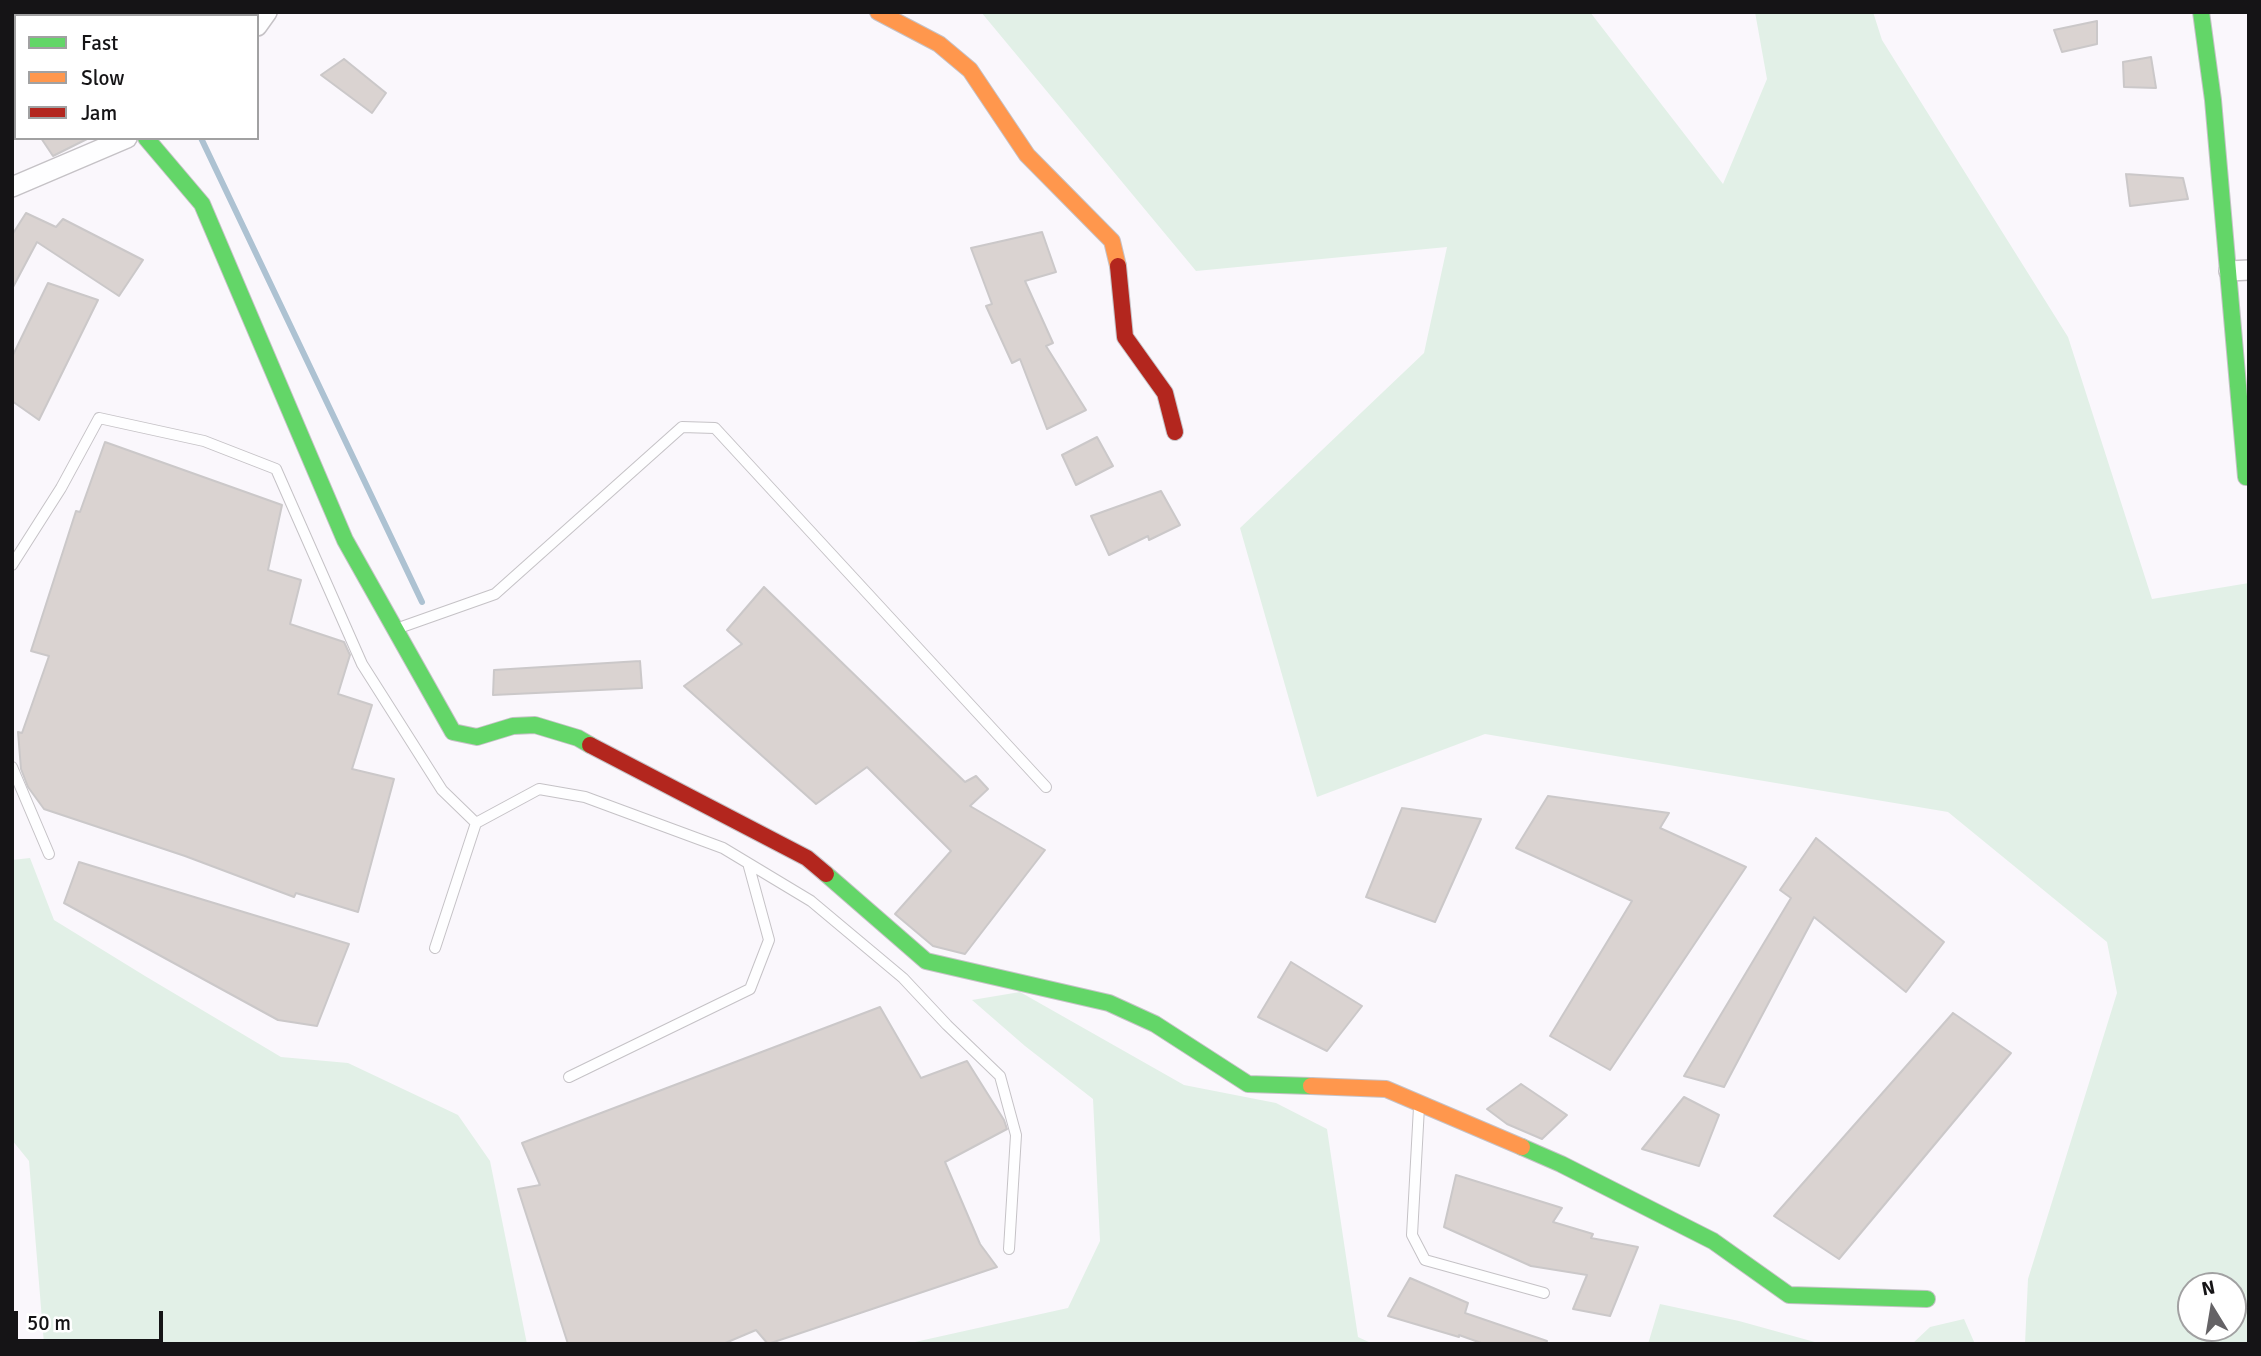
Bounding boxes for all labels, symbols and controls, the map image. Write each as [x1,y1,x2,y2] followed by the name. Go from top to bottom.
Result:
[14,14,259,140] legend
[81,30,118,56] text: Fast
[81,65,125,91] text: Slow
[81,100,117,126] text: Jam
[2177,1272,2247,1342] north arrow
[2200,1275,2217,1301] text: N
[18,1296,166,1340] scale bar
[27,1310,71,1336] text: 50 m

